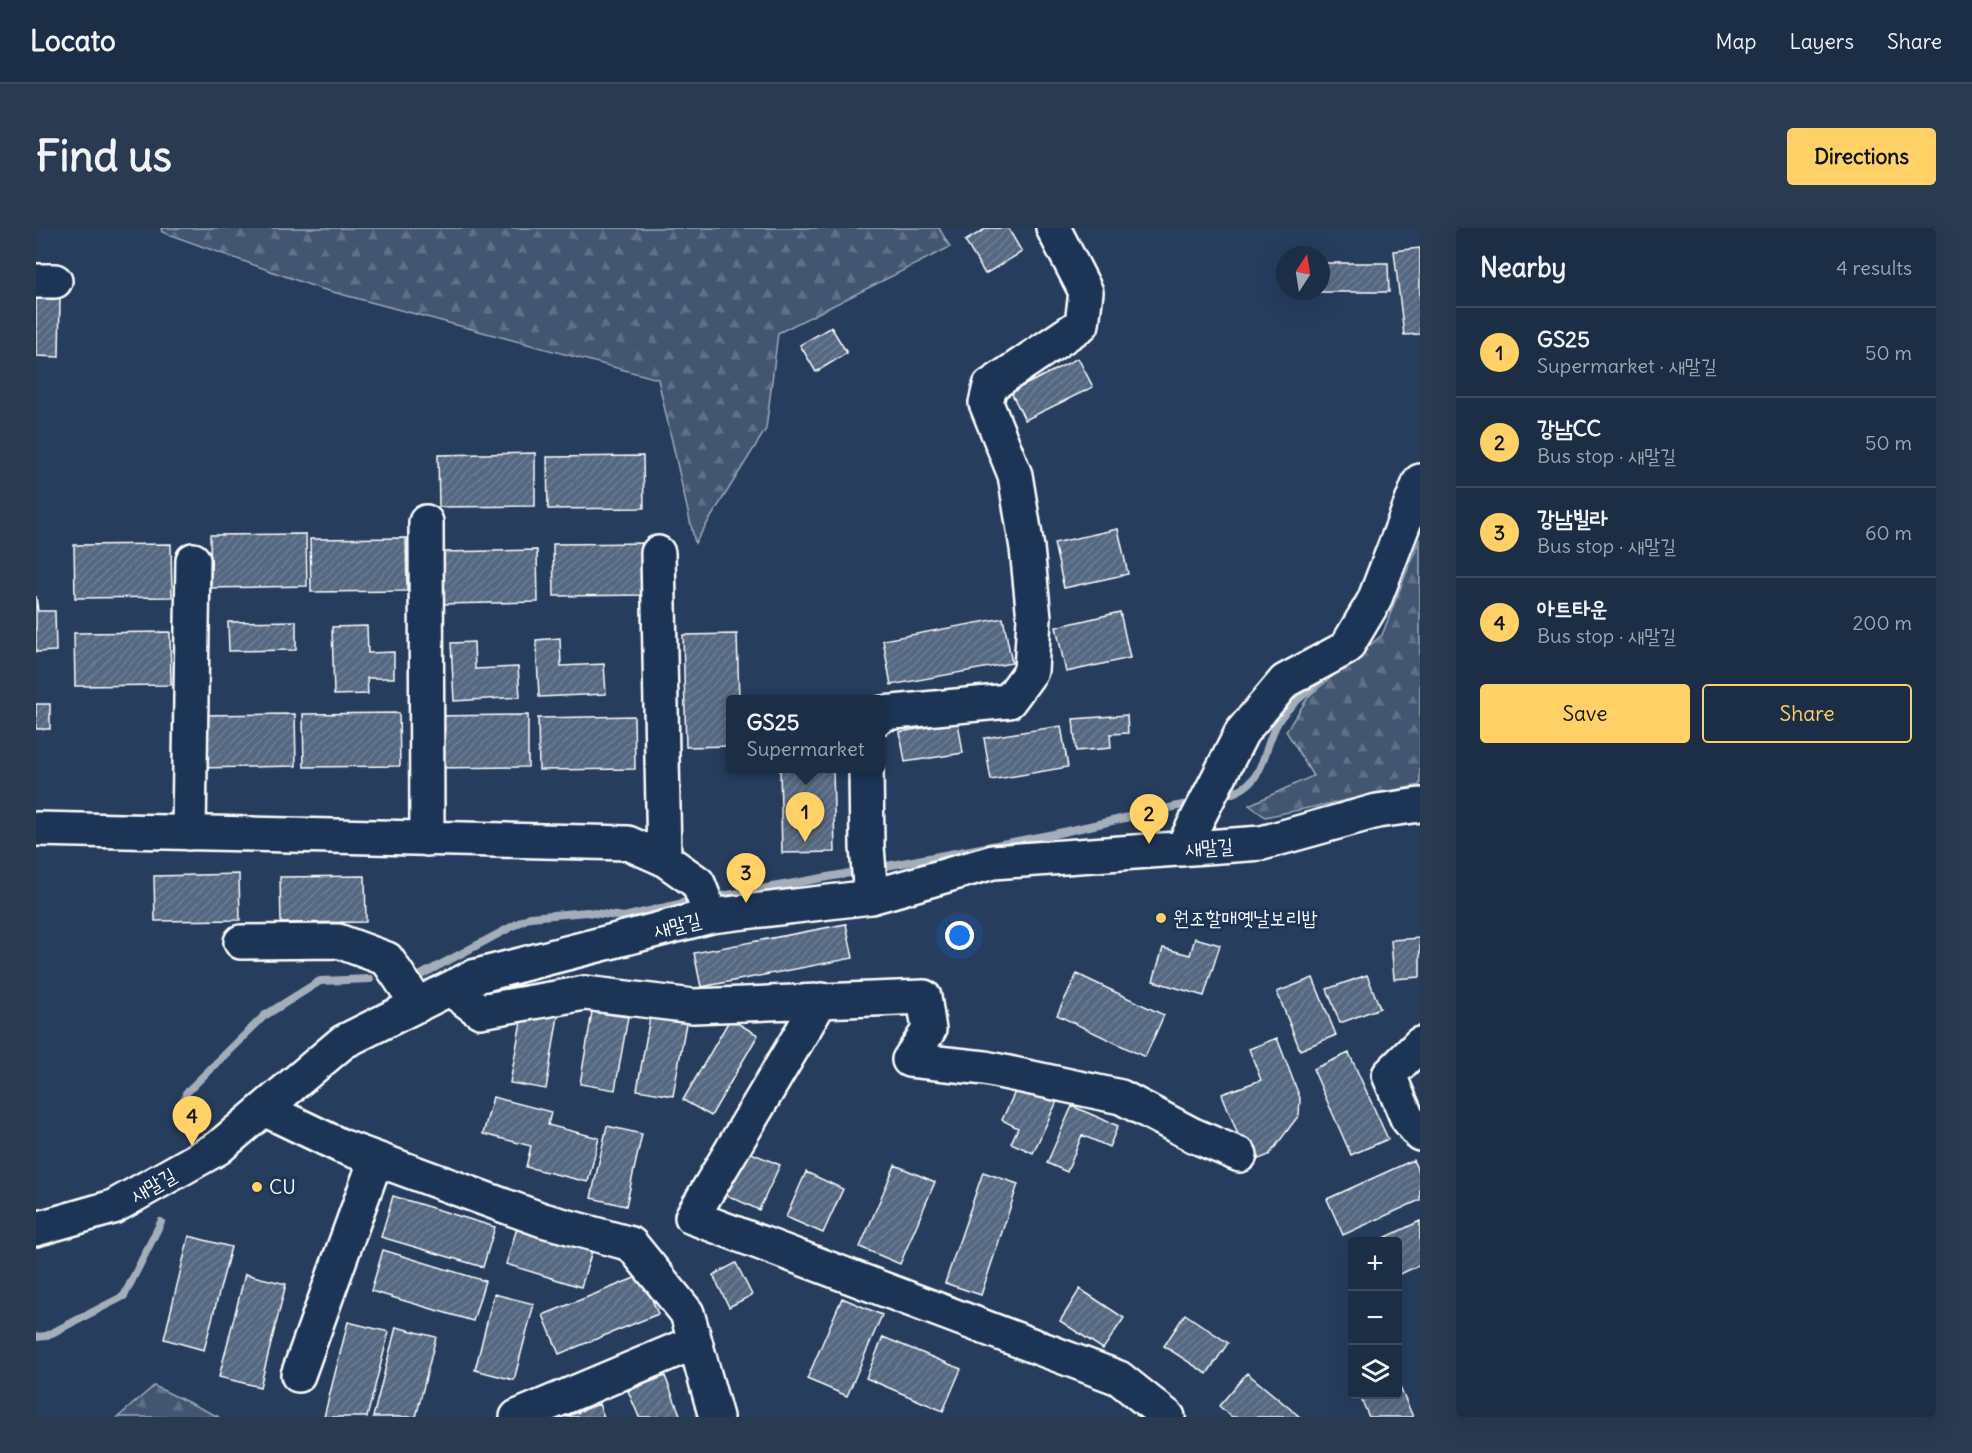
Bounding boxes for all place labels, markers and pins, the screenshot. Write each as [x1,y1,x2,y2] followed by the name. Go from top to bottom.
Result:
[786,792,824,842] pin: 1
[1130,794,1168,844] pin: 2
[726,854,766,903] pin: 3
[1173,905,1318,930] place label: 원조할매옛날보리밥
[1154,911,1168,925] marker: 원조할매옛날보리밥
[172,1096,212,1146] pin: 4
[269,1174,296,1199] place label: CU
[250,1180,264,1194] marker: CU

